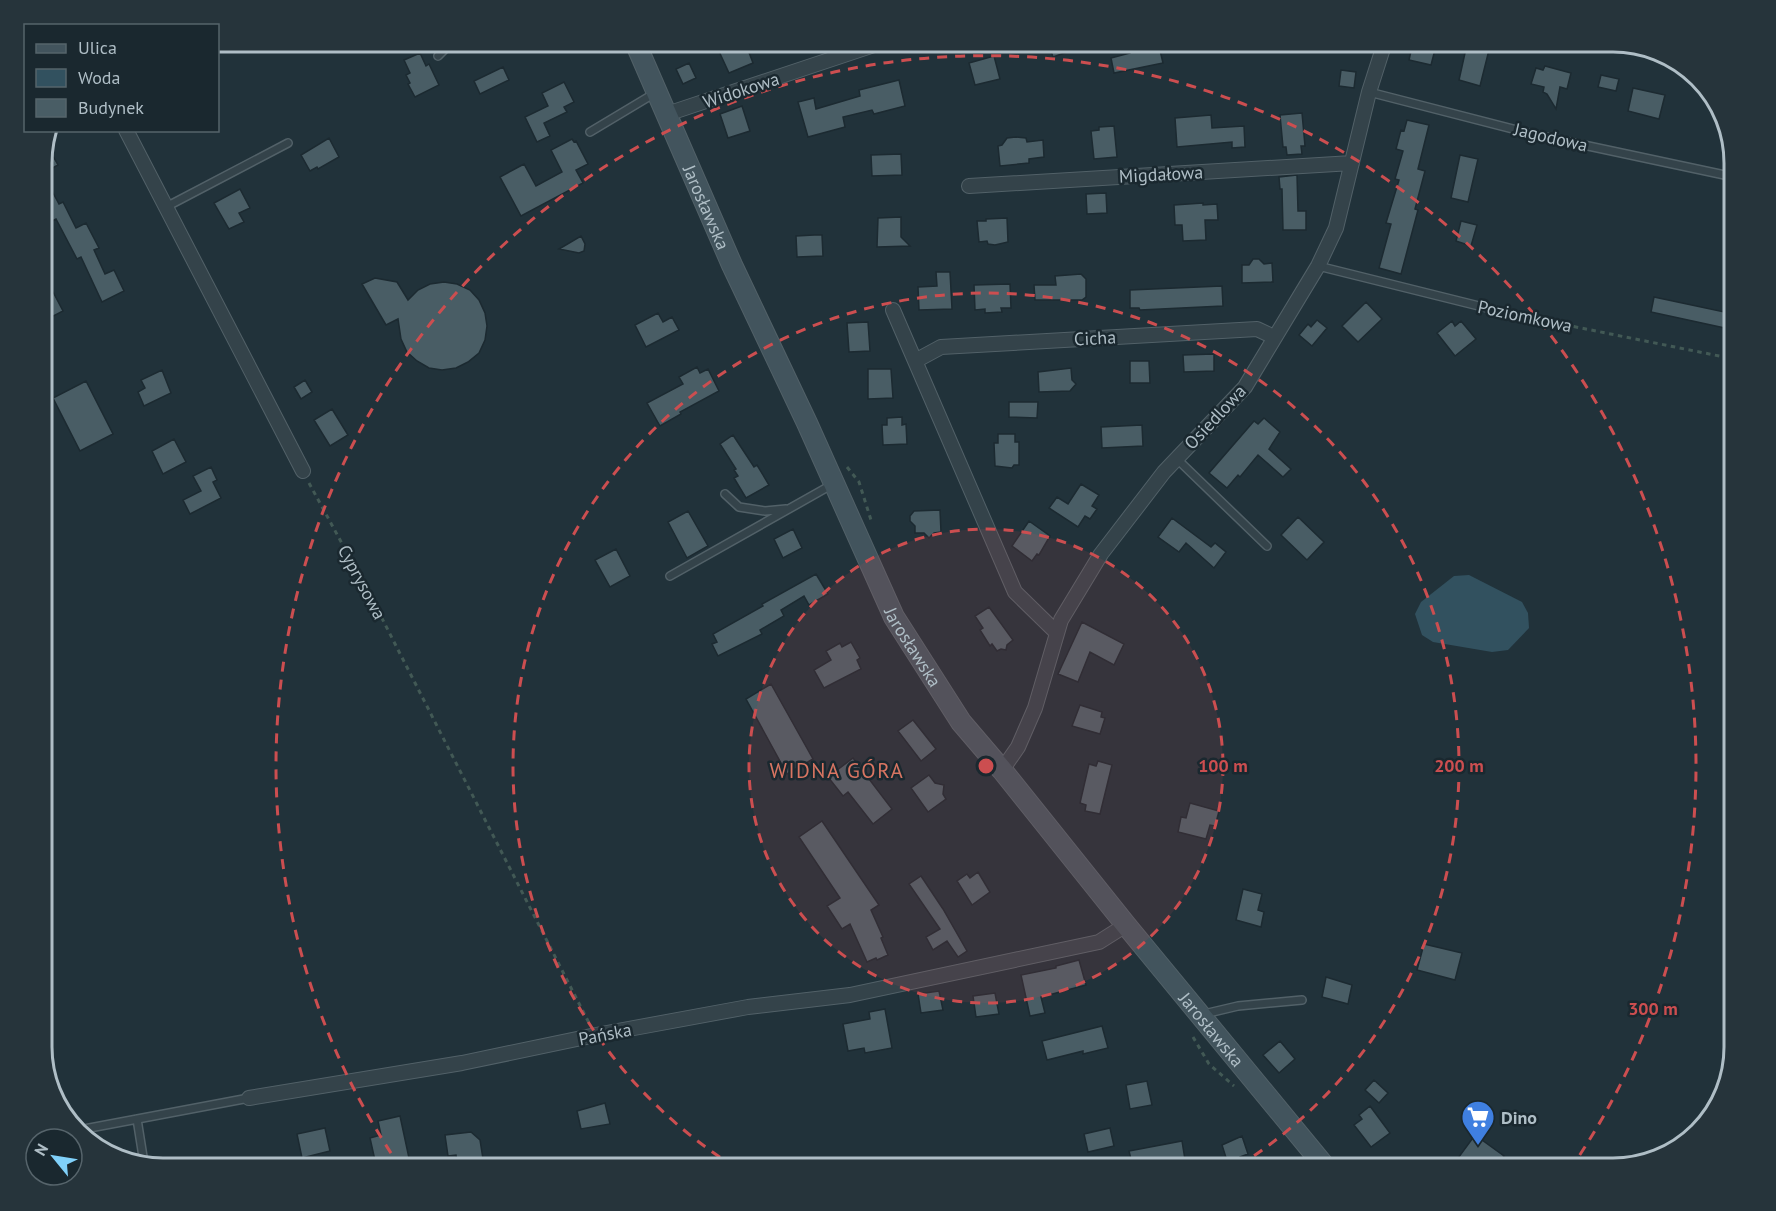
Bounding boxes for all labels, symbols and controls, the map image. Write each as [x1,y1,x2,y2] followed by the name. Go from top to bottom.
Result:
[24,24,219,132] legend
[78,36,117,59] text: Ulica
[78,66,120,89] text: Woda
[700,67,782,113] street label: Widokowa
[78,96,144,119] text: Budynek
[1511,117,1590,157] street label: Jagodowa
[678,160,735,253] street label: Jarosławska
[1118,160,1204,188] street label: Migdałowa
[1476,295,1574,337] street label: Poziomkowa
[1073,325,1117,351] street label: Cicha
[1179,380,1251,454] street label: Osiedlowa
[333,541,391,623] street label: Cyprysowa
[879,602,947,691] street label: Jarosławska
[1198,754,1248,777] text: 100 m
[1434,754,1484,777] text: 200 m
[976,756,996,776] centre of rings
[770,757,904,784] district label: WIDNA GÓRA
[1174,986,1249,1071] street label: Jarosławska
[1628,997,1678,1020] text: 300 m
[577,1018,633,1050] street label: Pańska
[1460,1099,1496,1146] supermarket icon: Dino
[1501,1106,1537,1129] place label: Dino
[24,1127,84,1187] north arrow
[30,1140,52,1159] text: N

